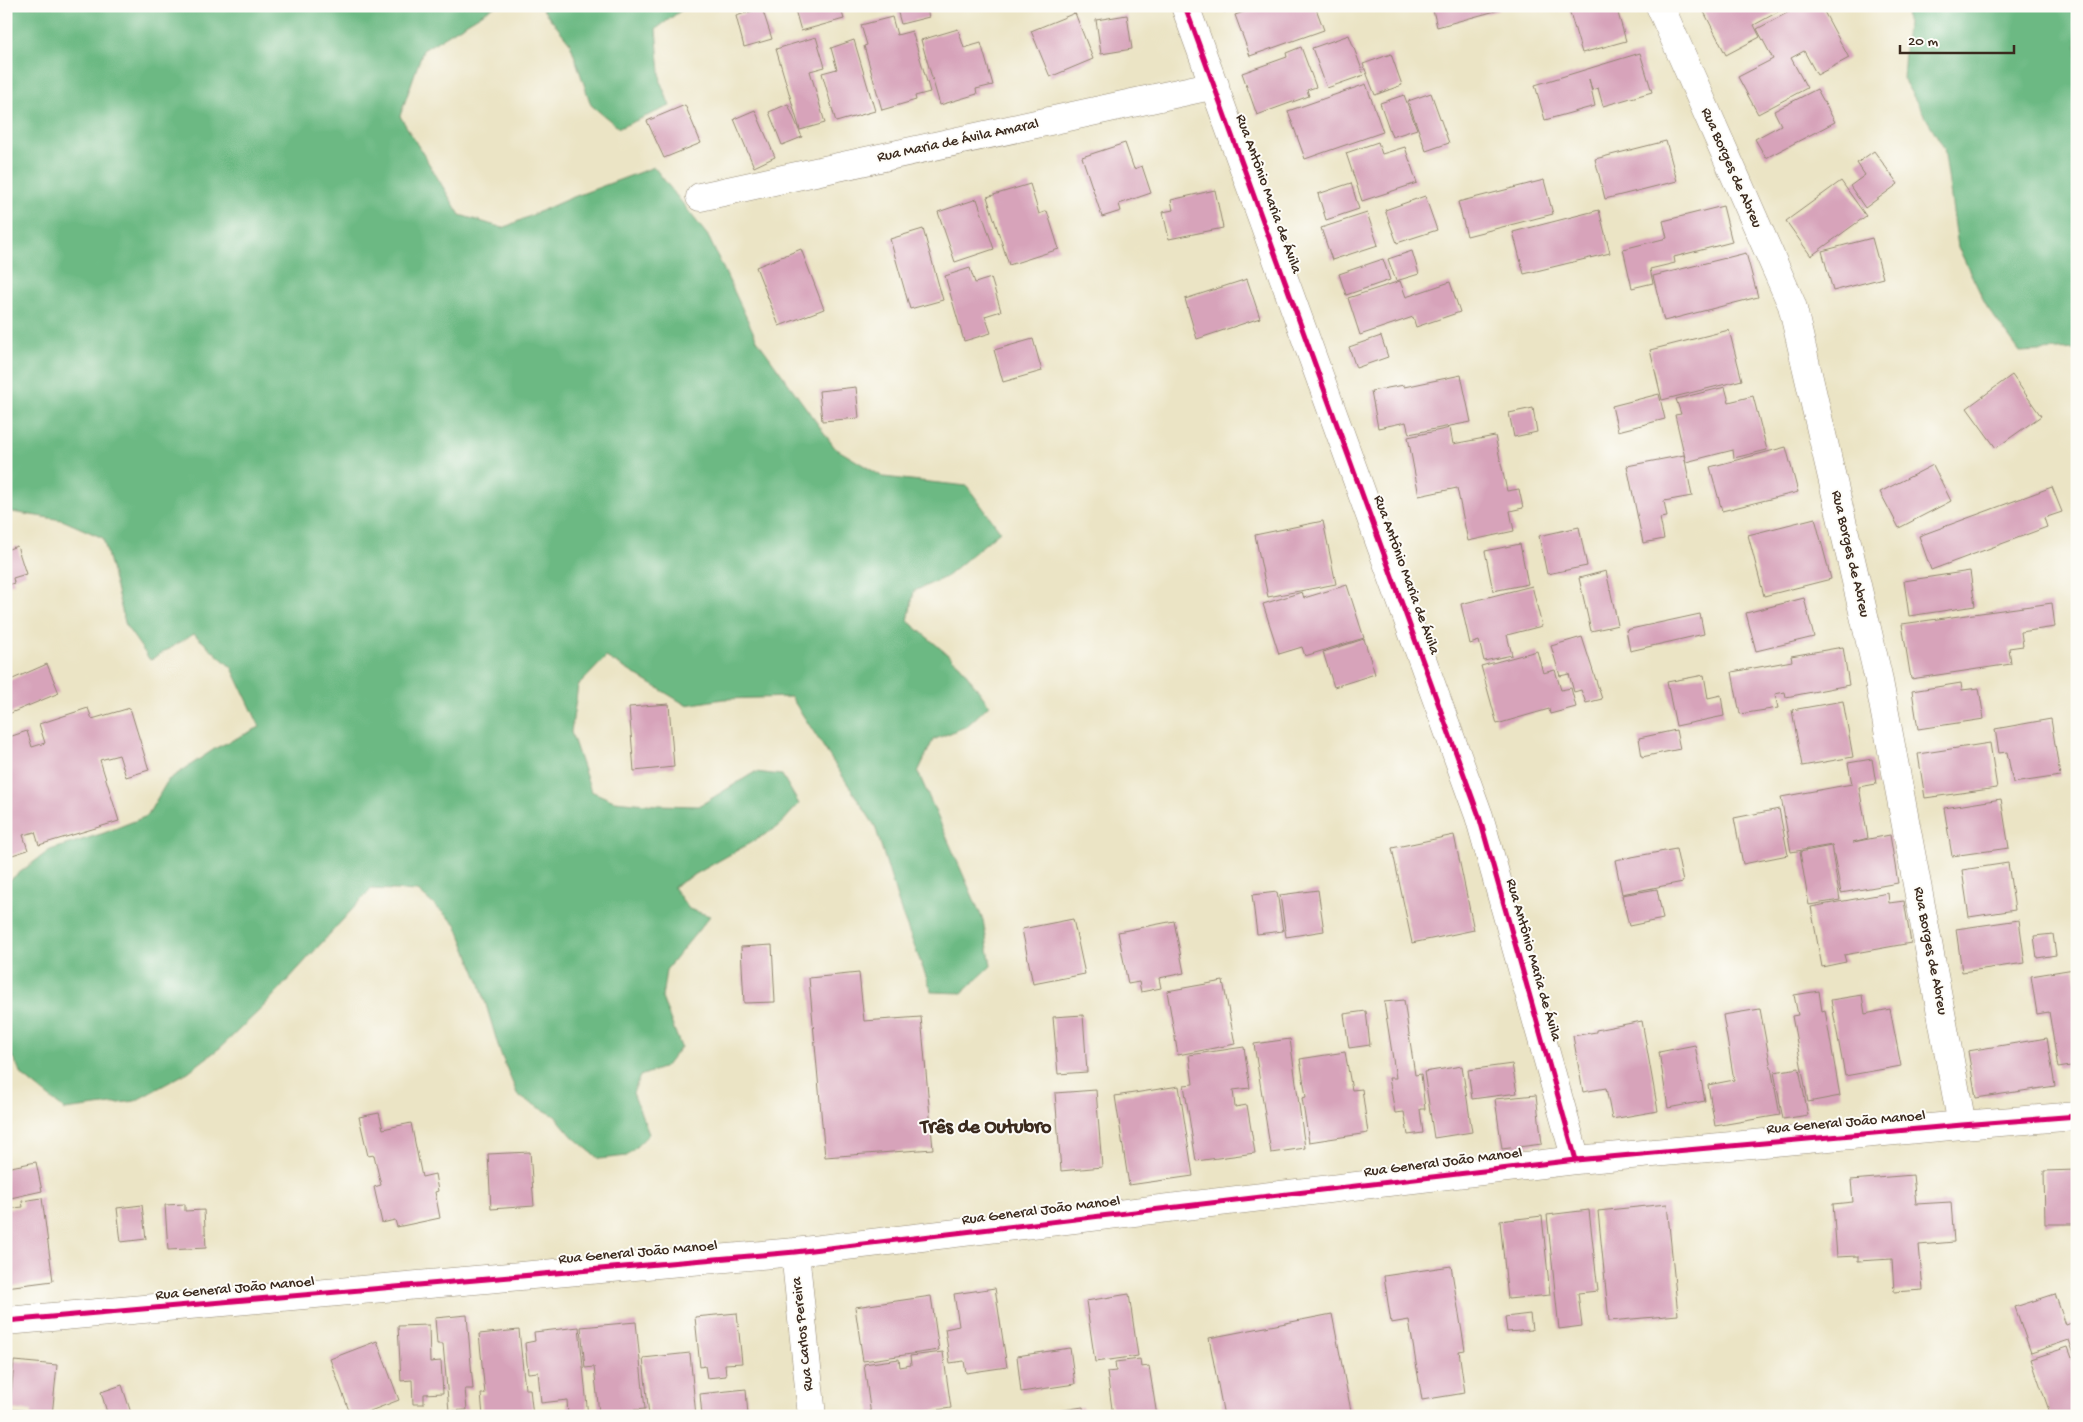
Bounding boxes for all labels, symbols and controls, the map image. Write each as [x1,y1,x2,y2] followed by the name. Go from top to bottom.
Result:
[1900,22,2014,54] scale bar
[1908,33,1938,51] text: 20 m
[1696,105,1766,231] street label: Rua Borges de Abreu
[1231,112,1305,277] street label: Rua Antônio Maria de Ávila
[876,115,1040,167] street label: Rua Maria de Ávila Amaral
[1827,489,1873,619] street label: Rua Borges de Abreu
[1369,493,1443,658] street label: Rua Antônio Maria de Ávila
[1501,877,1565,1044] street label: Rua Antônio Maria de Ávila
[1909,886,1951,1016] street label: Rua Borges de Abreu
[1766,1107,1926,1139] street label: Rua General João Manoel
[919,1117,1052,1140] district label: Três de Outubro
[1363,1144,1523,1182] street label: Rua General João Manoel
[961,1192,1121,1230] street label: Rua General João Manoel
[558,1237,718,1269] street label: Rua General João Manoel
[155,1273,315,1305] street label: Rua General João Manoel
[788,1275,818,1392] street label: Rua Carlos Pereira

